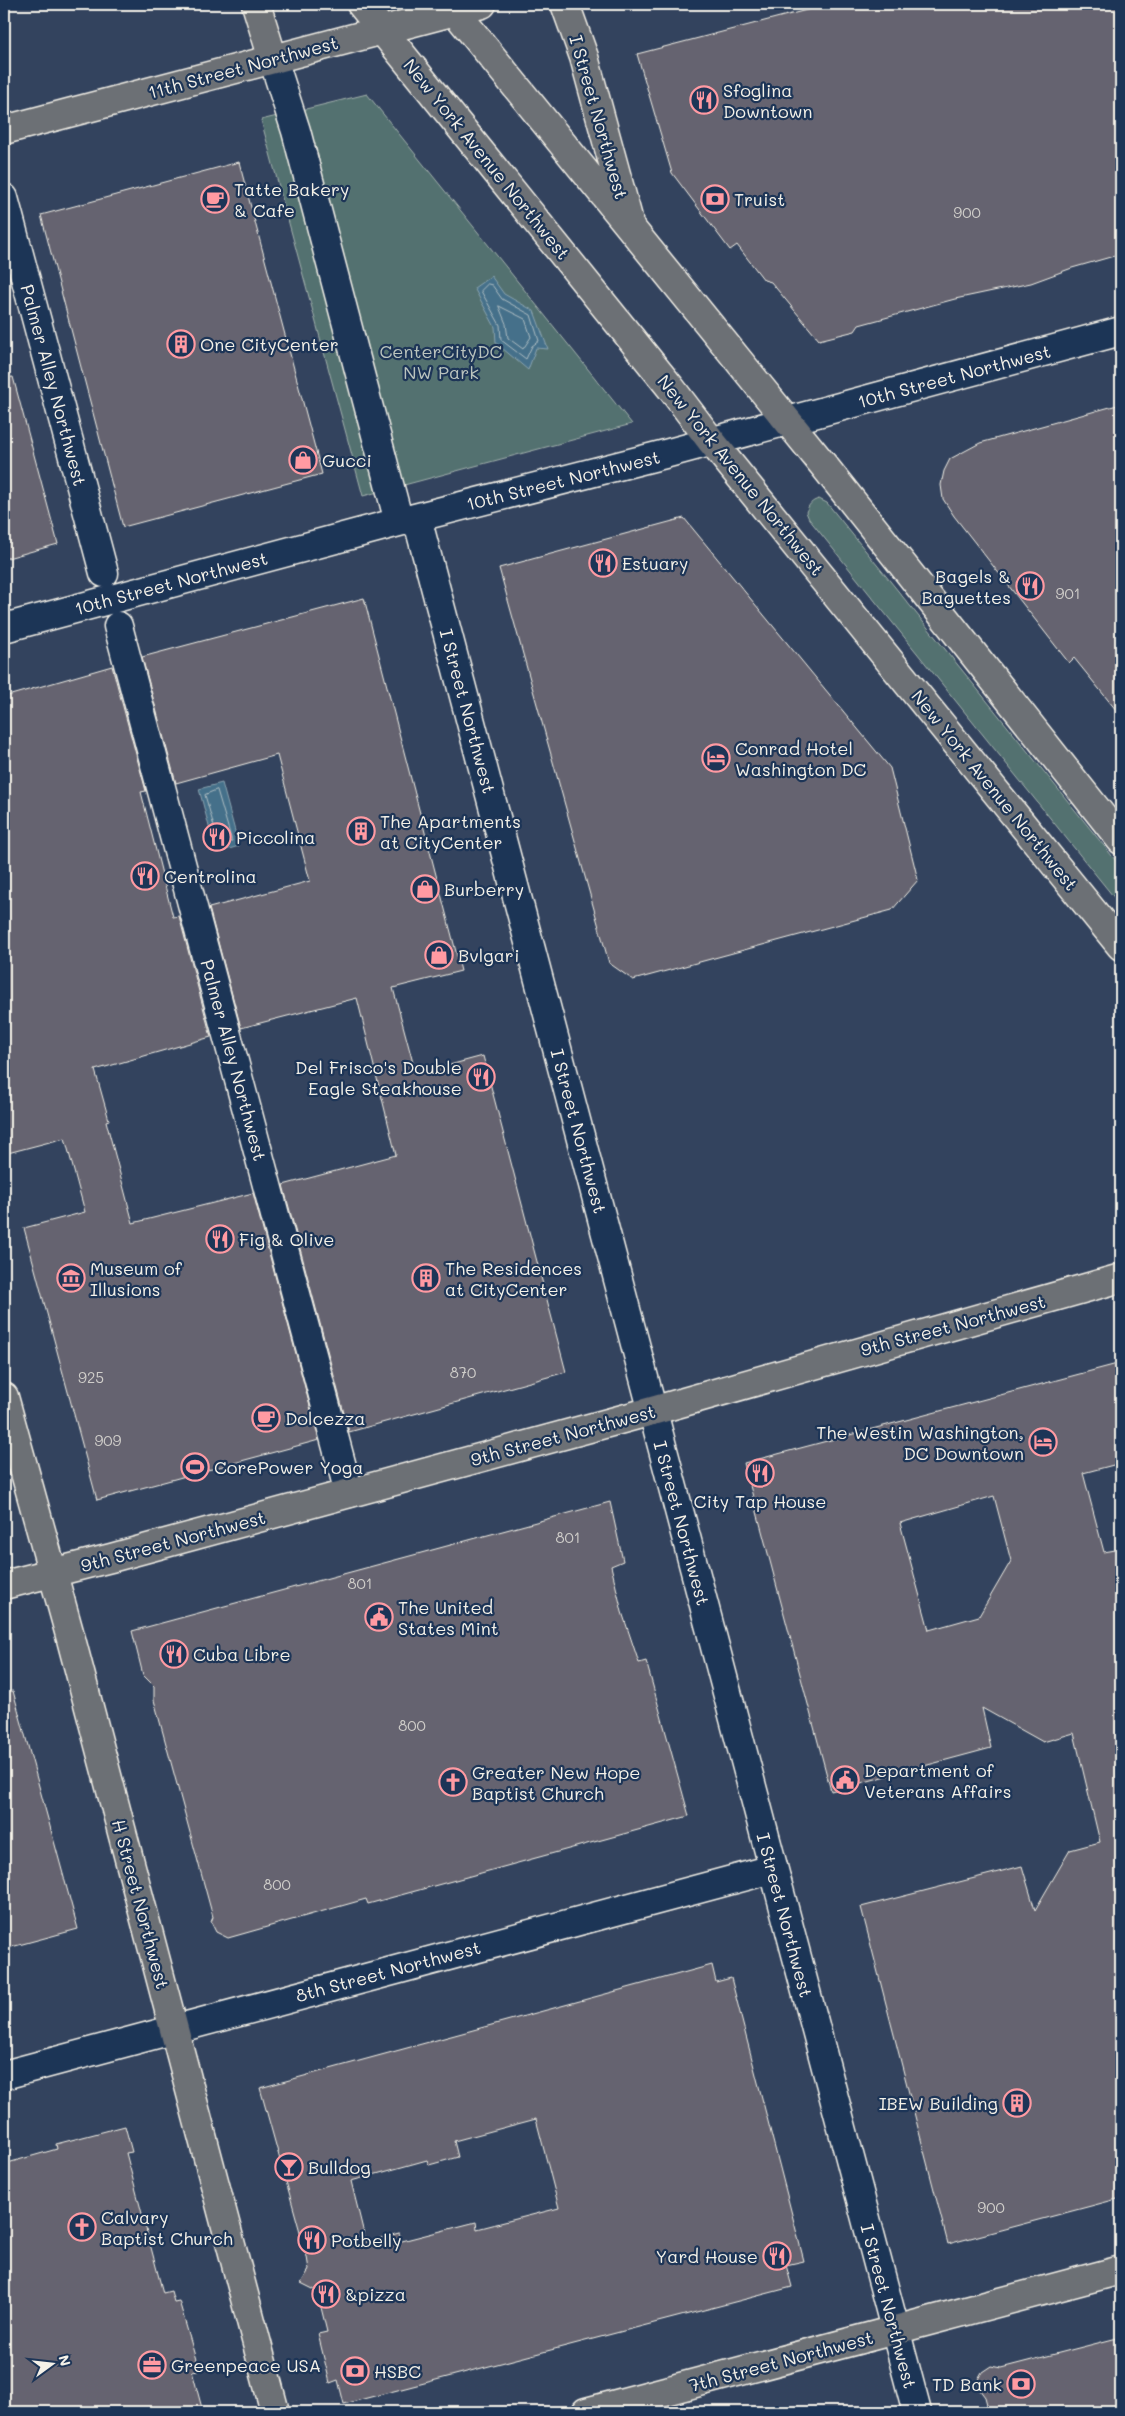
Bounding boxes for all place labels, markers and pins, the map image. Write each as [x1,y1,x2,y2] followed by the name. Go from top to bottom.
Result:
[723,78,813,123] place label: Sfoglina Downtown
[689,85,719,115] restaurant icon: Sfoglina Downtown
[234,177,350,222] place label: Tatte Bakery & Cafe
[200,184,230,214] cafe icon: Tatte Bakery & Cafe
[700,184,730,214] bank icon: Truist
[734,187,785,211] place label: Truist
[166,329,196,359] building icon: One CityCenter
[200,332,339,356] place label: One CityCenter
[288,445,318,475] shop icon: Gucci
[322,448,372,472] place label: Gucci
[588,548,618,578] restaurant icon: Estuary
[622,551,688,575] place label: Estuary
[921,564,1011,609] place label: Bagels & Baguettes
[1015,571,1045,601] restaurant icon: Bagels & Baguettes
[735,736,867,781] place label: Conrad Hotel Washington DC
[701,743,731,773] hotel icon: Conrad Hotel Washington DC
[380,809,521,854] place label: The Apartments at CityCenter
[346,816,376,846] building icon: The Apartments at CityCenter
[202,822,232,852] restaurant icon: Piccolina
[236,825,316,849] place label: Piccolina
[130,861,160,891] restaurant icon: Centrolina
[164,864,257,888] place label: Centrolina
[410,874,440,904] shop icon: Burberry
[444,877,524,901] place label: Burberry
[424,940,454,970] shop icon: Bvlgari
[458,943,519,967] place label: Bvlgari
[295,1055,462,1100] place label: Del Frisco's Double Eagle Steakhouse
[466,1062,496,1092] restaurant icon: Del Frisco's Double Eagle Steakhouse
[205,1224,235,1254] restaurant icon: Fig & Olive
[239,1227,334,1251] place label: Fig & Olive
[90,1256,183,1301] place label: Museum of Illusions
[445,1256,582,1301] place label: The Residences at CityCenter
[56,1263,86,1293] museum icon: Museum of Illusions
[411,1263,441,1293] building icon: The Residences at CityCenter
[251,1403,281,1433] cafe icon: Dolcezza
[285,1406,366,1430] place label: Dolcezza
[816,1420,1024,1465] place label: The Westin Washington, DC Downtown
[1028,1427,1058,1457] hotel icon: The Westin Washington, DC Downtown
[180,1452,210,1482] sports icon: CorePower Yoga
[214,1455,363,1479] place label: CorePower Yoga
[745,1458,775,1488] restaurant icon: City Tap House
[694,1489,826,1513] place label: City Tap House
[398,1595,499,1640] place label: The United States Mint
[364,1602,394,1632] public building icon: The United States Mint
[159,1639,189,1669] restaurant icon: Cuba Libre
[193,1642,291,1666] place label: Cuba Libre
[864,1758,1011,1803] place label: Department of Veterans Affairs
[472,1760,641,1805] place label: Greater New Hope Baptist Church
[830,1765,860,1795] public building icon: Department of Veterans Affairs
[438,1767,468,1797] church icon: Greater New Hope Baptist Church
[1002,2088,1032,2118] building icon: IBEW Building
[879,2091,998,2115] place label: IBEW Building
[274,2152,304,2182] bar icon: Bulldog
[308,2155,371,2179] place label: Bulldog
[101,2205,233,2250] place label: Calvary Baptist Church
[67,2212,97,2242] church icon: Calvary Baptist Church
[297,2225,327,2255] restaurant icon: Potbelly
[331,2228,402,2252] place label: Potbelly
[762,2241,792,2271] restaurant icon: Yard House
[656,2244,758,2268] place label: Yard House
[311,2279,341,2309] restaurant icon: &pizza
[345,2282,406,2306] place label: &pizza
[137,2350,167,2380] office icon: Greenpeace USA
[171,2353,321,2377] place label: Greenpeace USA
[340,2356,370,2386] bank icon: HSBC
[374,2359,421,2383] place label: HSBC
[1006,2369,1036,2399] bank icon: TD Bank
[932,2372,1002,2396] place label: TD Bank

